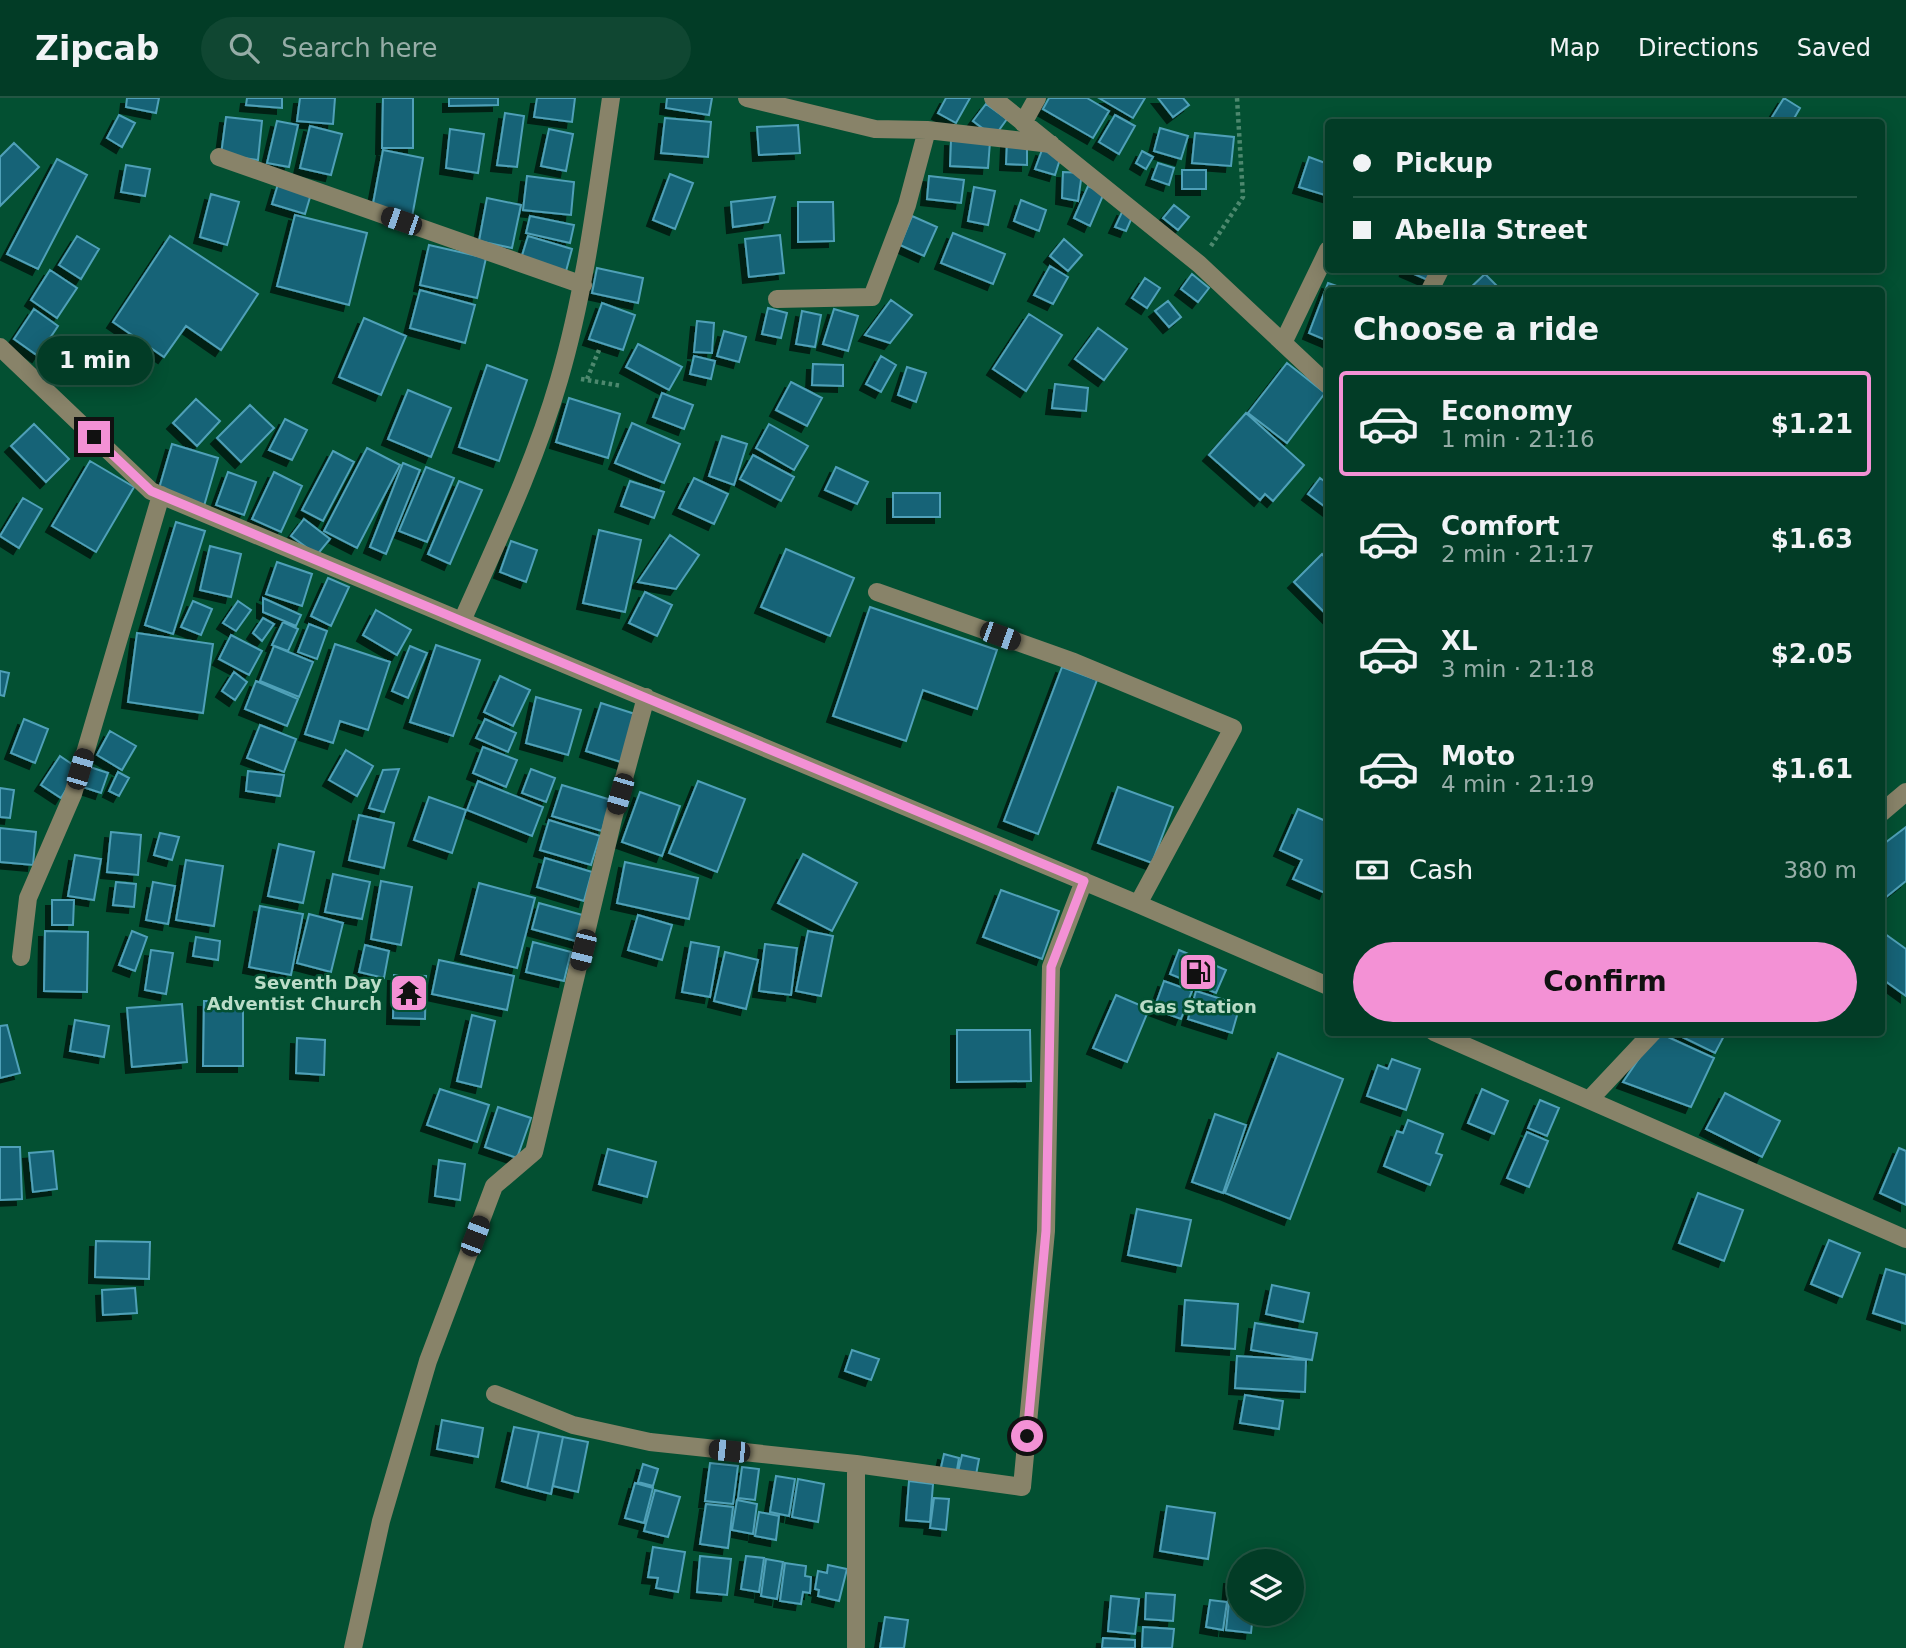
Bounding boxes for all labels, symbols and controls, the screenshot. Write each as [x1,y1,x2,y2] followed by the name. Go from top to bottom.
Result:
[201,17,691,80] search box
[35,29,159,68] text: Zipcab
[225,29,263,67] icon: search
[281,33,438,63] text: Search here
[1549,34,1600,62] text: Map
[1638,34,1759,62] text: Directions
[1797,34,1871,62] text: Saved
[1395,148,1493,178] text: Pickup
[378,204,425,238] car
[1395,215,1587,245] text: Abella Street
[1353,310,1599,348] text: Choose a ride
[36,336,152,384] callout: 1 min
[59,347,131,373] text: 1 min
[1357,392,1420,455] icon: car
[1441,396,1572,426] text: Economy
[1771,409,1853,439] text: $1.21
[78,421,110,453] route end
[1441,426,1595,452] text: 1 min · 21:16
[1357,507,1420,570] icon: car
[1441,511,1559,541] text: Comfort
[1771,524,1853,554] text: $1.63
[1441,541,1595,567] text: 2 min · 21:17
[977,619,1024,653] car
[1357,622,1420,685] icon: car
[1441,626,1478,656] text: XL
[1771,639,1853,669] text: $2.05
[1441,656,1595,682] text: 3 min · 21:18
[1357,737,1420,800] icon: car
[1441,741,1515,771] text: Moto
[65,746,96,792] car
[1771,754,1853,784] text: $1.61
[605,771,636,817] car
[1441,771,1595,797] text: 4 min · 21:19
[1353,851,1391,889] icon: cash
[1409,855,1473,885] text: Cash
[1783,857,1857,883] text: 380 m
[568,927,599,973] car
[1353,942,1857,1022] button: Confirm
[1177,951,1219,993] fuel station icon: Gas Station
[207,972,382,1014] place label: Seventh Day Adventist Church
[388,972,430,1014] temple icon: Seventh Day Adventist Church
[1139,996,1257,1017] place label: Gas Station
[458,1213,493,1259] car
[1011,1420,1043,1452] route start
[708,1438,751,1464] car
[1227,1549,1304,1626] map controls
[1227,1549,1304,1626] button: layers

